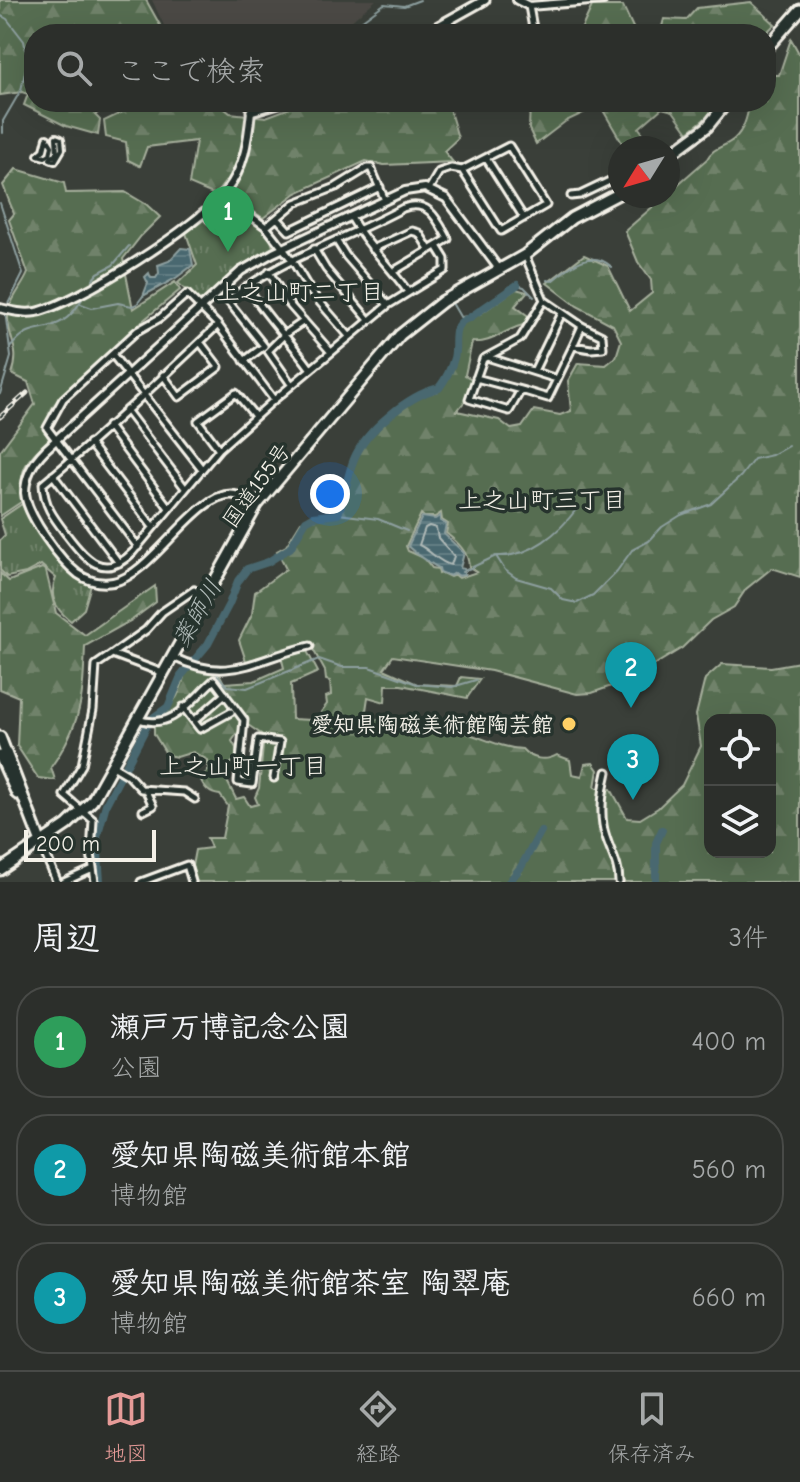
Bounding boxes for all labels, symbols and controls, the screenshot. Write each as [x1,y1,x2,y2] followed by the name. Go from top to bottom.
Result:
[24,24,776,112] search box
[52,46,96,90] icon: search
[116,54,266,89] text: ここで検索
[608,136,680,208] north arrow
[202,186,254,252] pin: 1
[216,278,384,306] district label: 上之山町二丁目
[217,438,296,533] street label: 国道155号
[310,474,350,514] your location
[458,486,626,514] district label: 上之山町三丁目
[167,575,227,651] water label: 薬師川
[605,642,657,708] pin: 2
[311,712,553,738] place label: 愛知県陶磁美術館陶芸館
[704,714,776,858] map controls
[704,714,776,786] button: locate
[560,715,578,733] marker: 愛知県陶磁美術館陶芸館
[607,734,659,800] pin: 3
[159,752,327,780] district label: 上之山町一丁目
[704,786,776,858] button: layers
[24,826,156,862] scale bar
[36,831,100,857] text: 200 m
[32,918,100,958] text: 周辺
[729,923,768,953] text: 3件
[110,1010,350,1045] text: 瀬戸万博記念公園
[55,1027,65,1057] text: 1
[692,1027,766,1057] text: 400 m
[110,1053,162,1083] text: 公園
[110,1138,410,1173] text: 愛知県陶磁美術館本館
[54,1155,66,1185] text: 2
[692,1155,766,1185] text: 560 m
[110,1181,188,1211] text: 博物館
[110,1266,511,1301] text: 愛知県陶磁美術館茶室 陶翠庵
[54,1283,66,1313] text: 3
[692,1283,766,1313] text: 660 m
[110,1309,188,1339] text: 博物館
[104,1387,148,1467] tab: 地図
[356,1387,400,1467] tab: 経路
[608,1387,696,1467] tab: 保存済み

